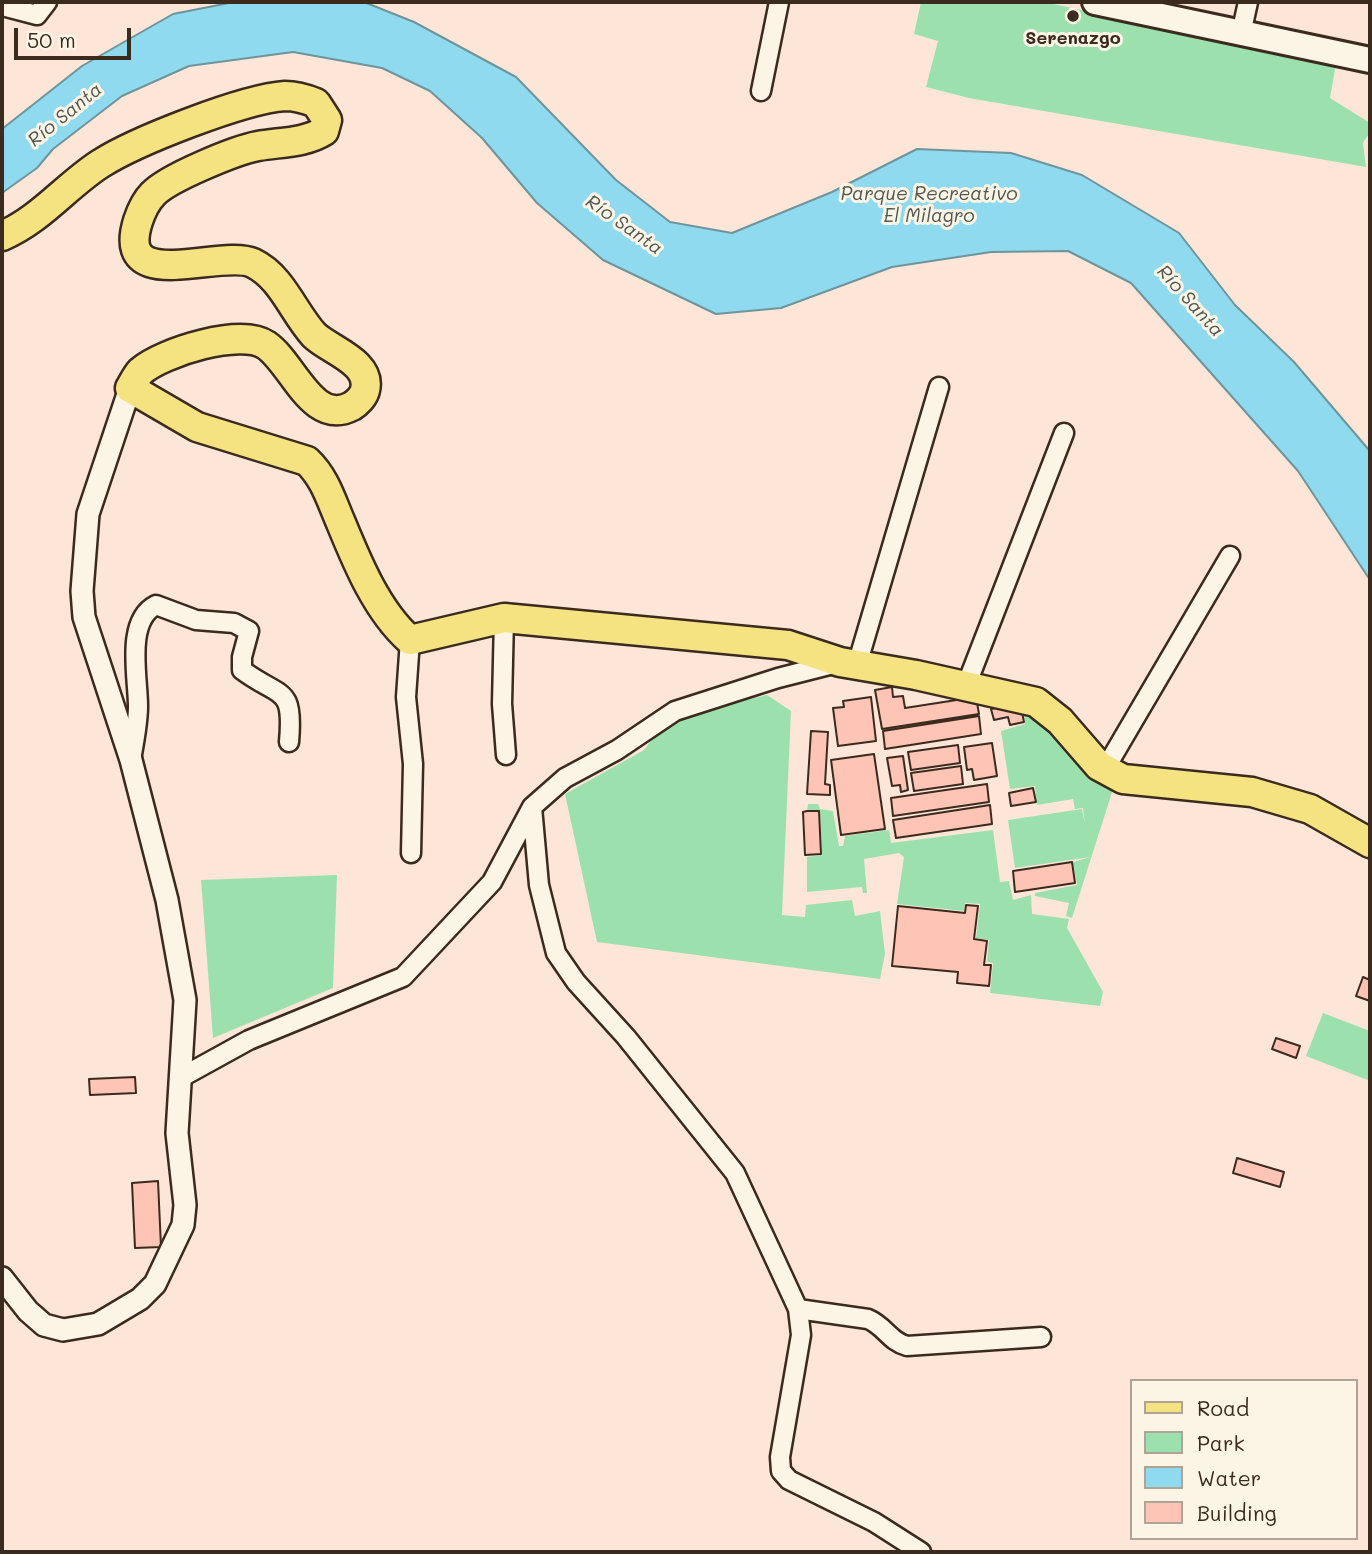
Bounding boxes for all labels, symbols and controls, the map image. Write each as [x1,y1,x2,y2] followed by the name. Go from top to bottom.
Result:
[1065,8,1081,24] marker: Serenazgo
[18,14,135,58] scale bar
[27,26,76,53] text: 50 m
[1025,27,1121,49] place label: Serenazgo
[23,78,107,152] water label: Río Santa
[840,183,1018,227] water label: Parque Recreativo El Milagro
[581,190,667,260] water label: Río Santa
[1152,260,1228,342] water label: Río Santa
[1130,1379,1358,1540] legend
[1197,1394,1249,1421] text: Road
[1197,1429,1245,1456] text: Park
[1197,1464,1261,1491] text: Water
[1197,1499,1277,1526] text: Building

